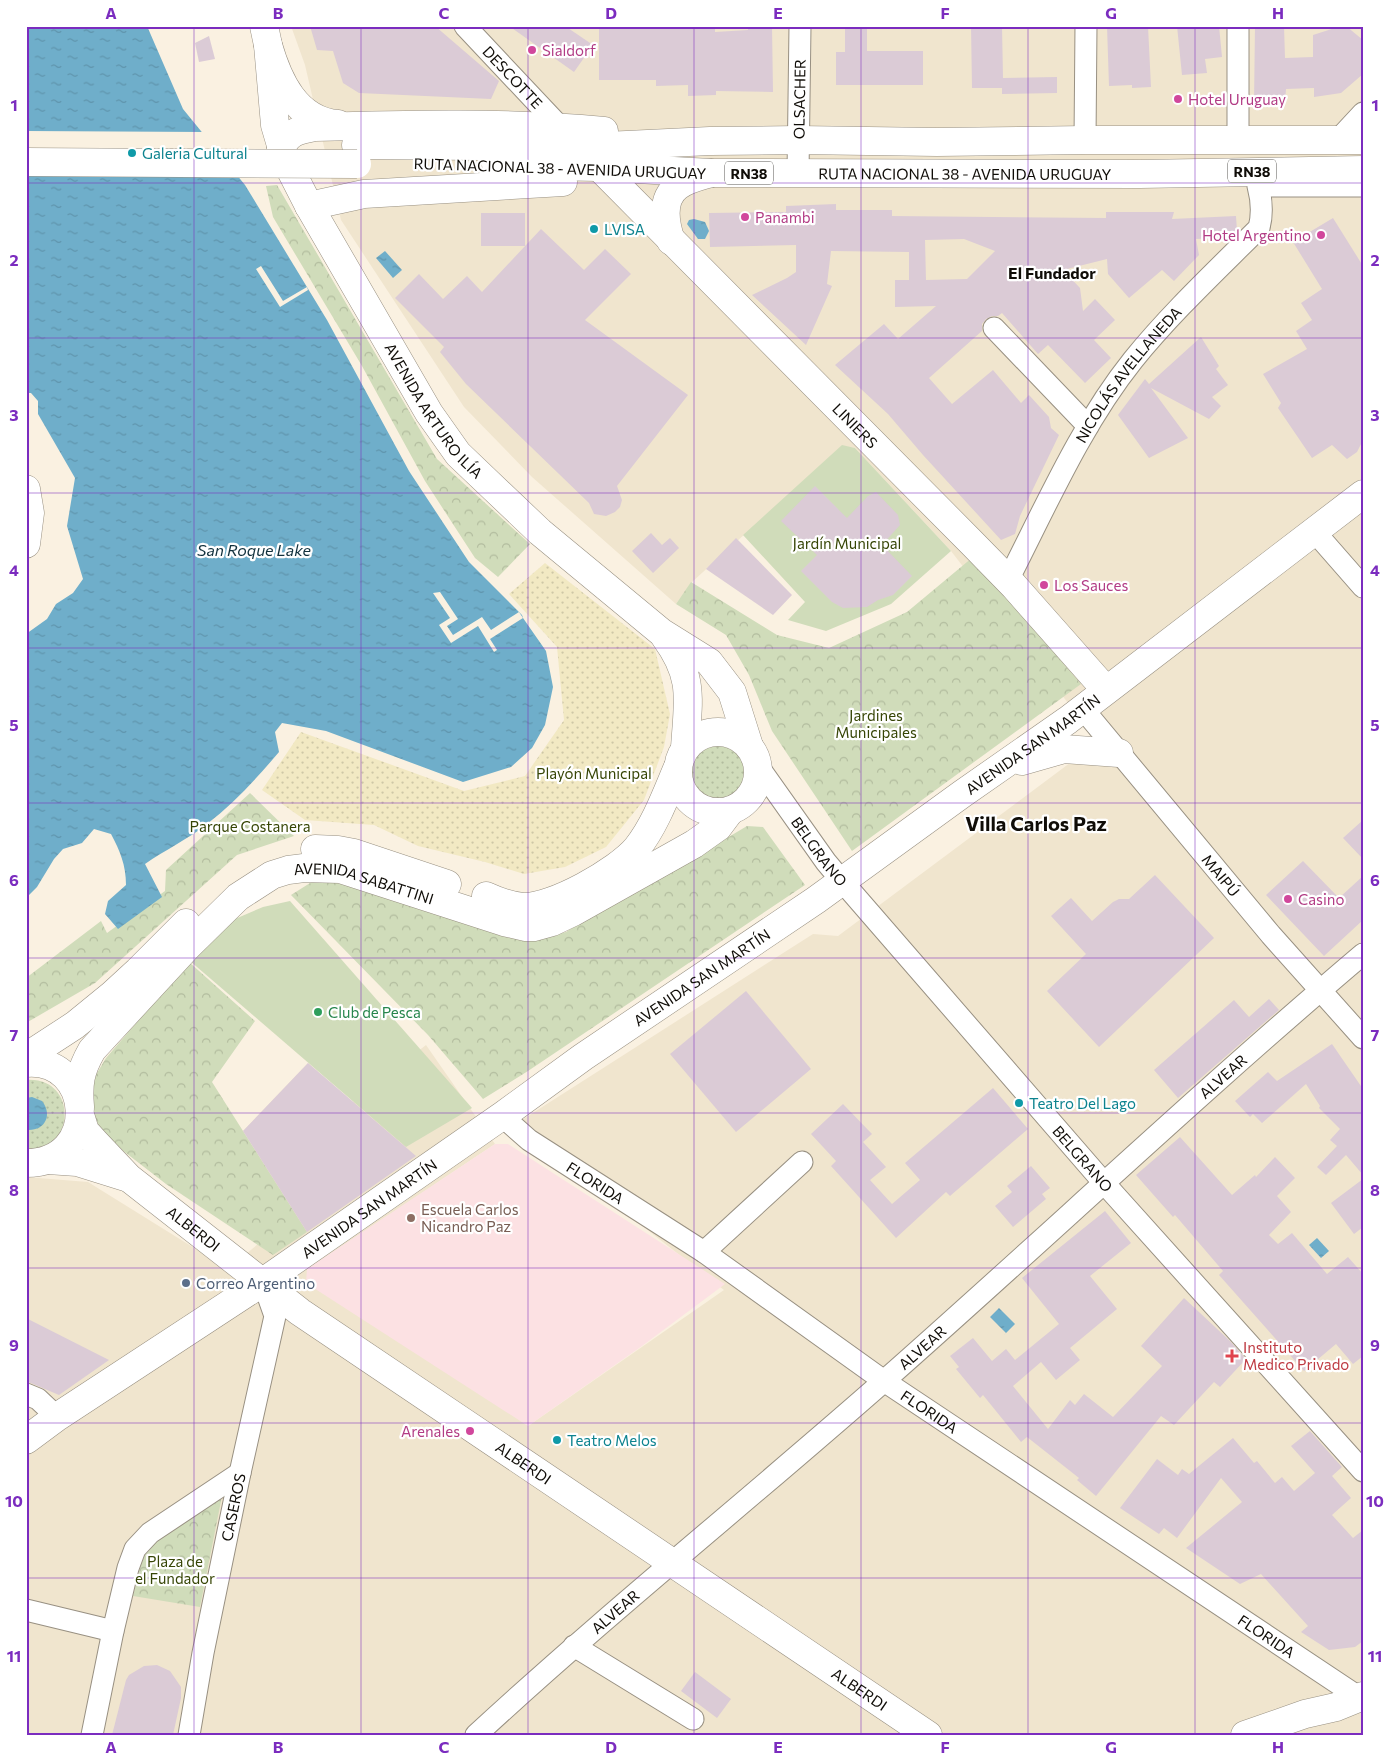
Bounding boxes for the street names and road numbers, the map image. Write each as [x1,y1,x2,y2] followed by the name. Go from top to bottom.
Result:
[479,42,547,112] street label: DESCOTTE
[789,59,809,139] street label: OLSACHER
[413,154,707,182] street label: RUTA NACIONAL 38 - AVENIDA URUGUAY
[1228,160,1276,182] road number: RN38
[725,162,773,184] road number: RN38
[818,164,1112,183] street label: RUTA NACIONAL 38 - AVENIDA URUGUAY
[1071,303,1185,446] street label: NICOLÁS AVELLANEDA
[381,340,487,482] street label: AVENIDA ARTURO ILÍA
[829,399,882,452] street label: LINIERS
[962,690,1103,798] street label: AVENIDA SAN MARTÍN
[788,813,851,889] street label: BELGRANO
[1198,850,1245,900] street label: MAIPÚ
[292,859,436,908] street label: AVENIDA SABATTINI
[630,925,773,1030] street label: AVENIDA SAN MARTÍN
[1195,1050,1250,1102] street label: ALVEAR
[1049,1122,1116,1195] street label: BELGRANO
[298,1155,440,1262] street label: AVENIDA SAN MARTÍN
[563,1158,627,1207] street label: FLORIDA
[163,1202,224,1255] street label: ALBERDI
[895,1321,949,1373] street label: ALVEAR
[898,1386,961,1437] street label: FLORIDA
[493,1438,555,1488] street label: ALBERDI
[217,1471,249,1543] street label: CASEROS
[587,1586,643,1637] street label: ALVEAR
[1235,1610,1298,1661] street label: FLORIDA
[829,1664,891,1714] street label: ALBERDI

